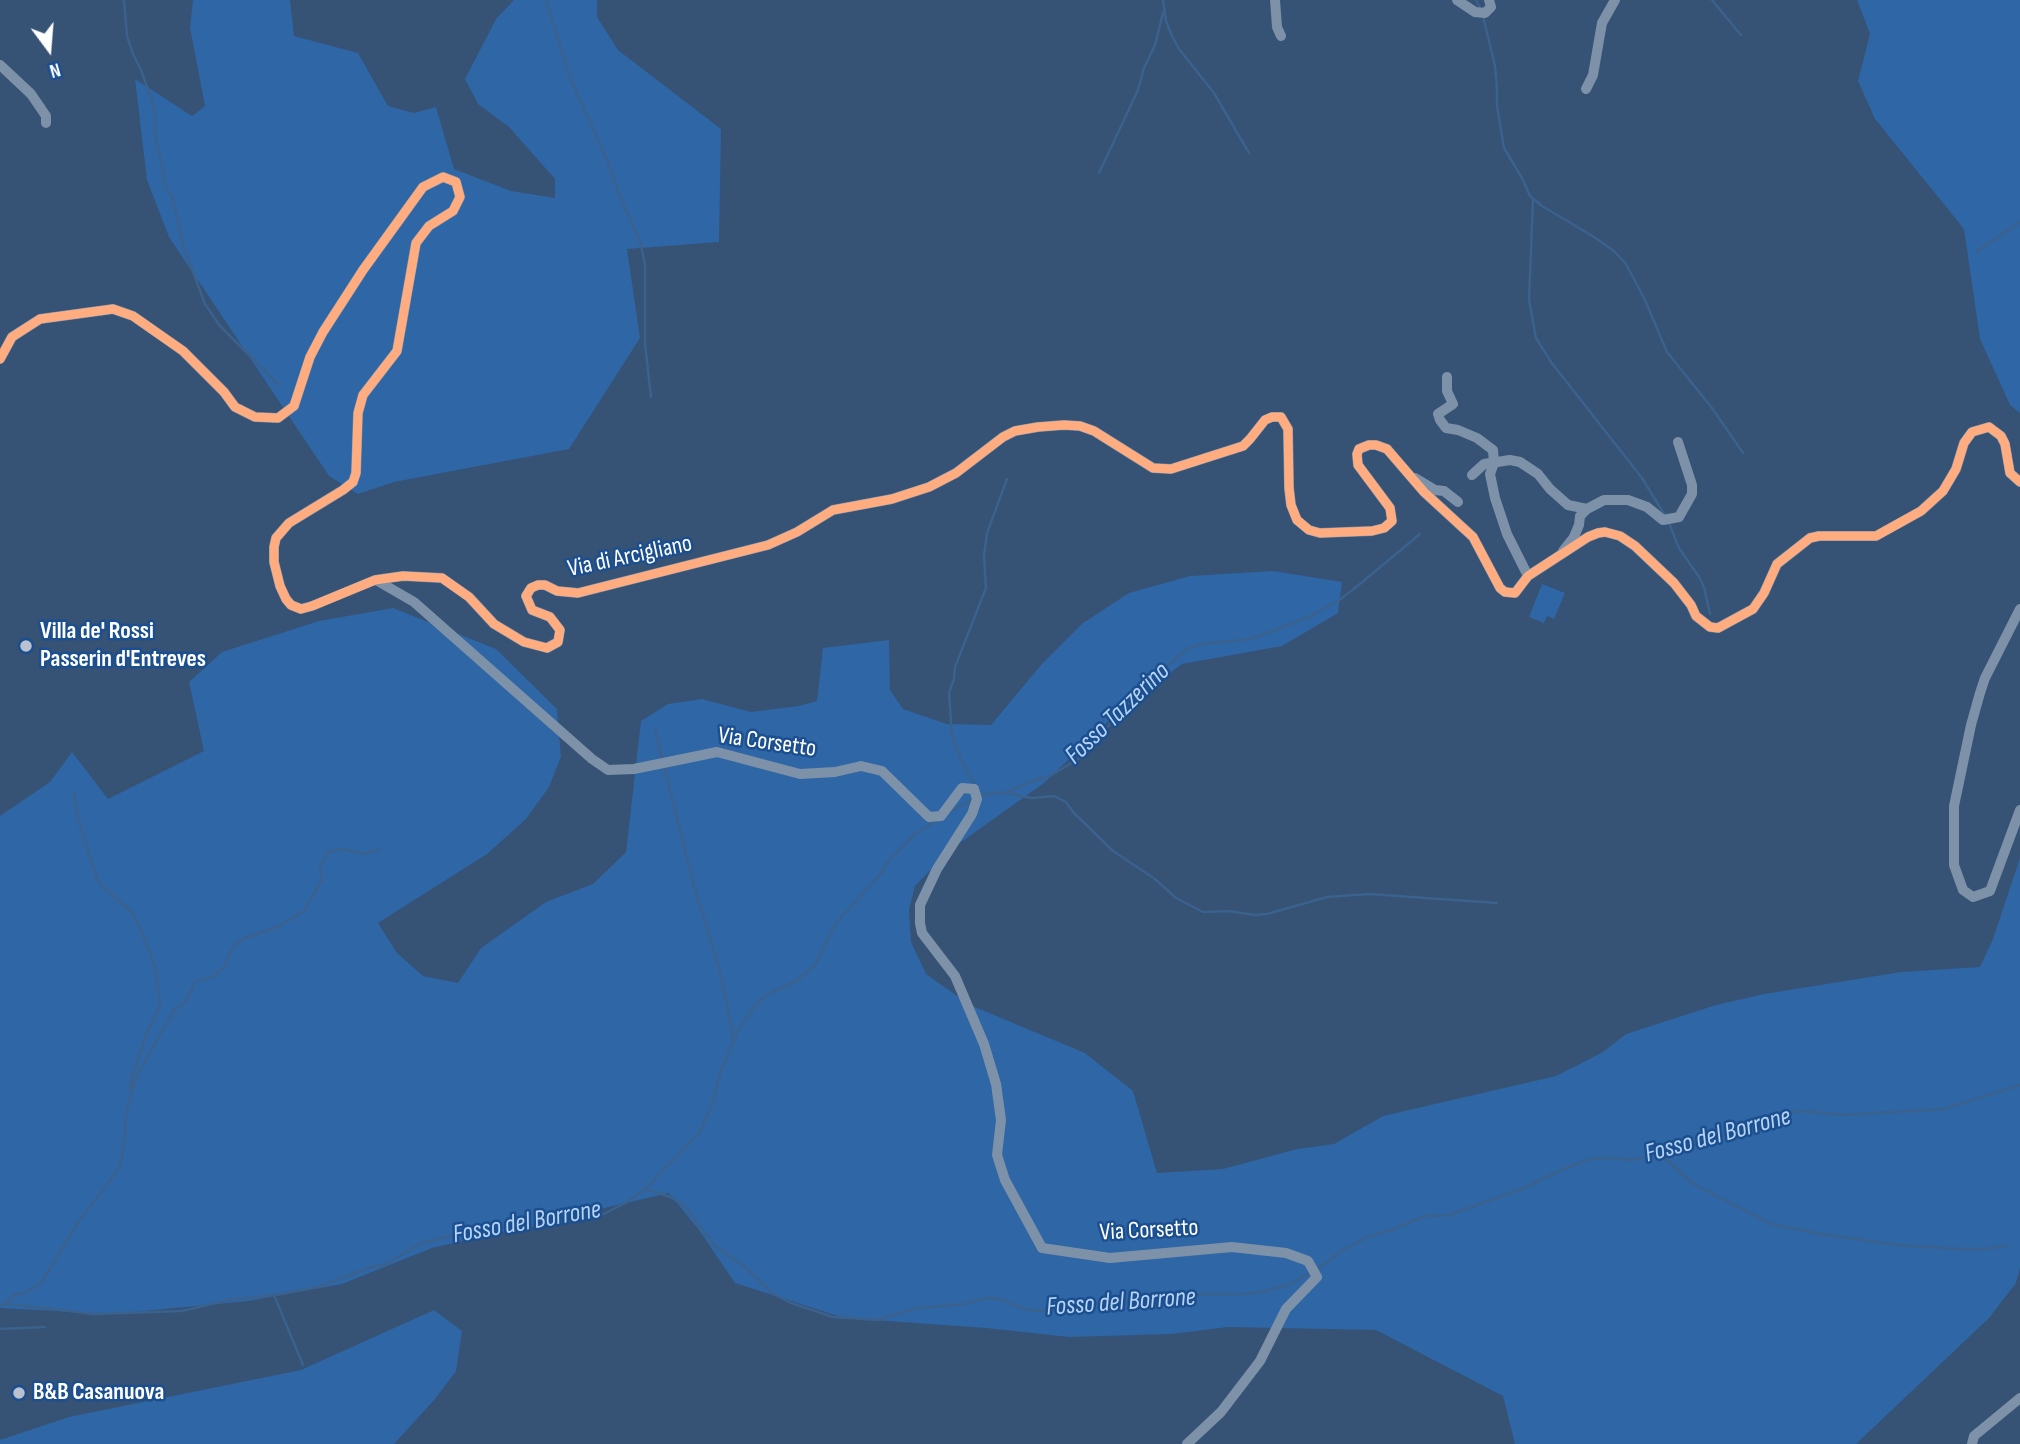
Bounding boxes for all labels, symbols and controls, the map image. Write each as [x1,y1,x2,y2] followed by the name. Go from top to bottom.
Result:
[14,14,84,84] north arrow
[47,57,63,82] text: N
[565,530,695,584] street label: Via di Arcigliano
[40,618,206,674] place label: Villa de' Rossi Passerin d'Entreves
[18,638,34,654] marker: Villa de' Rossi Passerin d'Entreves
[1059,656,1177,772] water label: Fosso Tazzerino
[716,722,818,764] street label: Via Corsetto
[1642,1102,1794,1170] water label: Fosso del Borrone
[450,1195,604,1251] water label: Fosso del Borrone
[1099,1214,1199,1248] street label: Via Corsetto
[1045,1282,1197,1324] water label: Fosso del Borrone
[33,1379,164,1407] place label: B&B Casanuova
[11,1385,27,1401] marker: B&B Casanuova

